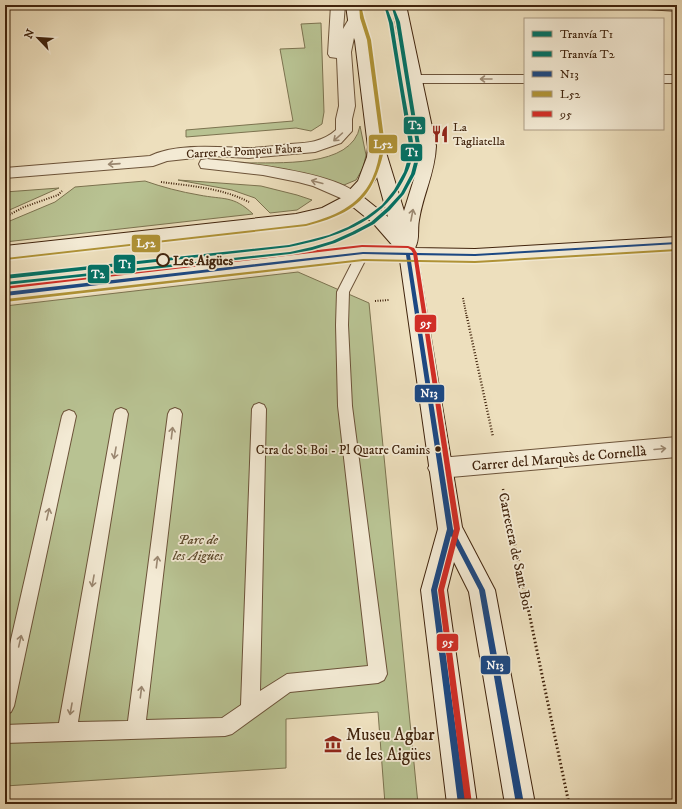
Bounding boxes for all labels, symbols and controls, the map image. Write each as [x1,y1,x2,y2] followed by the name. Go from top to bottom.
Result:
[18,18,58,58] north arrow
[524,18,664,130] legend
[22,27,38,41] text: N
[560,27,613,42] text: Tranvía T1
[560,47,615,62] text: Tranvía T2
[560,67,579,82] text: N13
[480,75,493,83] one-way arrow
[560,87,581,102] text: L52
[559,107,572,122] text: 95
[403,116,426,135] line badge: T2
[407,119,422,133] text: T2
[453,120,506,149] place label: La Tagliatella
[430,124,450,144] restaurant icon: La Tagliatella
[333,132,343,142] one-way arrow
[368,134,398,154] line badge: L52
[374,138,393,152] text: L52
[186,141,303,162] street label: Carrer de Pompeu Fabra
[400,143,423,162] line badge: T1
[405,146,418,160] text: T1
[108,160,121,167] one-way arrow
[311,178,324,185] one-way arrow
[408,209,416,222] one-way arrow
[131,234,161,253] line badge: L52
[137,237,156,251] text: L52
[173,252,233,270] place label: Les Aigües
[156,253,170,267] marker: Les Aigües
[113,254,136,274] line badge: T1
[118,258,131,272] text: T1
[87,264,110,284] line badge: T2
[90,268,105,282] text: T2
[414,314,437,333] line badge: 95
[420,317,432,331] text: 95
[414,384,445,403] line badge: N13
[420,387,438,401] text: N13
[168,427,176,440] one-way arrow
[256,442,430,458] place label: Ctra de St Boi - Pl Quatre Camins
[471,442,647,476] street label: Carrer del Marquès de Cornellà
[433,444,443,454] marker: Ctra de St Boi - Pl Quatre Camins
[653,445,666,452] one-way arrow
[110,446,118,459] one-way arrow
[494,491,536,612] street label: Carretera de Sant Boi
[44,508,52,521] one-way arrow
[172,531,224,565] park label: Parc de les Aigües
[153,556,160,569] one-way arrow
[89,574,97,587] one-way arrow
[436,633,459,652] line badge: 95
[16,634,24,647] one-way arrow
[442,636,454,650] text: 95
[480,655,511,675] line badge: N13
[486,659,504,673] text: N13
[137,685,145,698] one-way arrow
[67,702,75,715] one-way arrow
[346,724,435,766] place label: Museu Agbar de les Aigües
[323,734,343,754] museum icon: Museu Agbar de les Aigües

